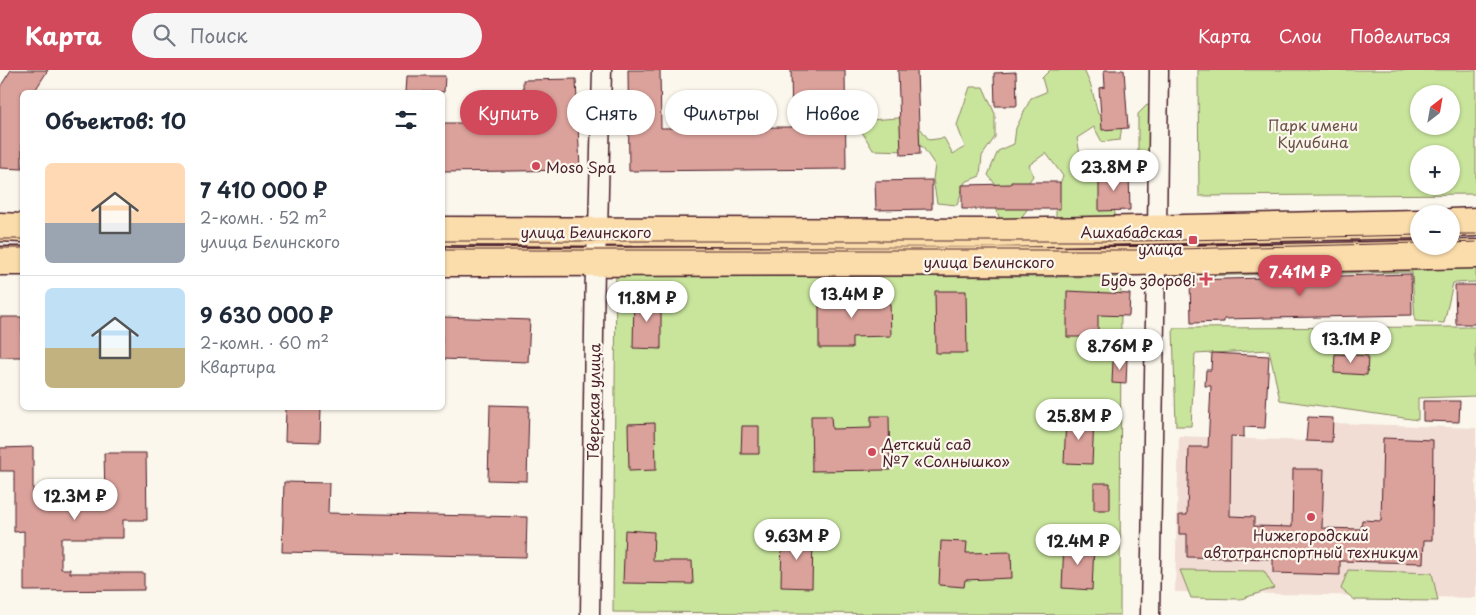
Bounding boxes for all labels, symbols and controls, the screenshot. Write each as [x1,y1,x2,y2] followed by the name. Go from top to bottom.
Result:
[132,13,482,58] search box
[25,17,102,53] text: Карта
[150,21,178,49] icon: search
[190,21,248,49] text: Поиск
[1198,22,1251,49] text: Карта
[1279,22,1322,49] text: Слои
[1350,22,1451,49] text: Поделиться
[1410,85,1460,135] north arrow
[1410,85,1460,255] map controls
[460,90,557,135] chip: Купить
[567,90,655,135] chip: Снять
[665,90,777,135] chip: Фильтры
[787,90,878,135] chip: Новое
[45,104,186,136] text: Объектов: 10
[392,106,420,134] icon: filters
[1268,113,1358,153] park label: Парк имени Кулибина
[1410,145,1460,195] button: +
[1068,150,1160,192] pin: 23.8M ₽
[1081,154,1147,178] text: 23.8M ₽
[546,155,617,178] place label: Moso Spa
[530,160,542,172] marker: Moso Spa
[200,173,327,205] text: 7 410 000 ₽
[85,183,145,243] icon: home
[200,205,327,229] text: 2-комн. · 52 m²
[1410,205,1460,255] button: −
[520,220,652,243] street label: улица Белинского
[1080,220,1184,260] place label: Ашхабадская улица
[200,229,340,253] text: улица Белинского
[1187,234,1199,246] marker: Ашхабадская улица
[923,250,1055,273] street label: улица Белинского
[1254,254,1346,297] pin: 7.41M ₽
[1269,259,1331,283] text: 7.41M ₽
[1101,268,1196,291] place label: Будь здоров!
[1200,273,1212,285] marker: Будь здоров!
[806,276,898,319] pin: 13.4M ₽
[601,280,693,323] pin: 11.8M ₽
[821,281,884,305] text: 13.4M ₽
[618,285,676,309] text: 11.8M ₽
[200,298,333,330] text: 9 630 000 ₽
[85,308,145,368] icon: home
[1305,322,1397,364] pin: 13.1M ₽
[1321,326,1381,350] text: 13.1M ₽
[1074,328,1166,371] pin: 8.76M ₽
[200,330,329,354] text: 2-комн. · 60 m²
[1087,333,1153,357] text: 8.76M ₽
[580,342,606,461] street label: Тверская улица
[200,354,275,378] text: Квартира
[1033,398,1125,441] pin: 25.8M ₽
[1046,403,1112,427] text: 25.8M ₽
[881,432,1010,472] place label: Детский сад №7 «Солнышко»
[866,446,878,458] marker: Детский сад №7 «Солнышко»
[29,478,121,521] pin: 12.3M ₽
[44,483,106,507] text: 12.3M ₽
[1305,511,1317,523] marker: Нижегородский автотранспортный техникум
[751,518,843,561] pin: 9.63M ₽
[765,523,829,547] text: 9.63M ₽
[1203,523,1419,563] place label: Нижегородский автотранспортный техникум
[1032,524,1124,566] pin: 12.4M ₽
[1047,528,1109,552] text: 12.4M ₽

